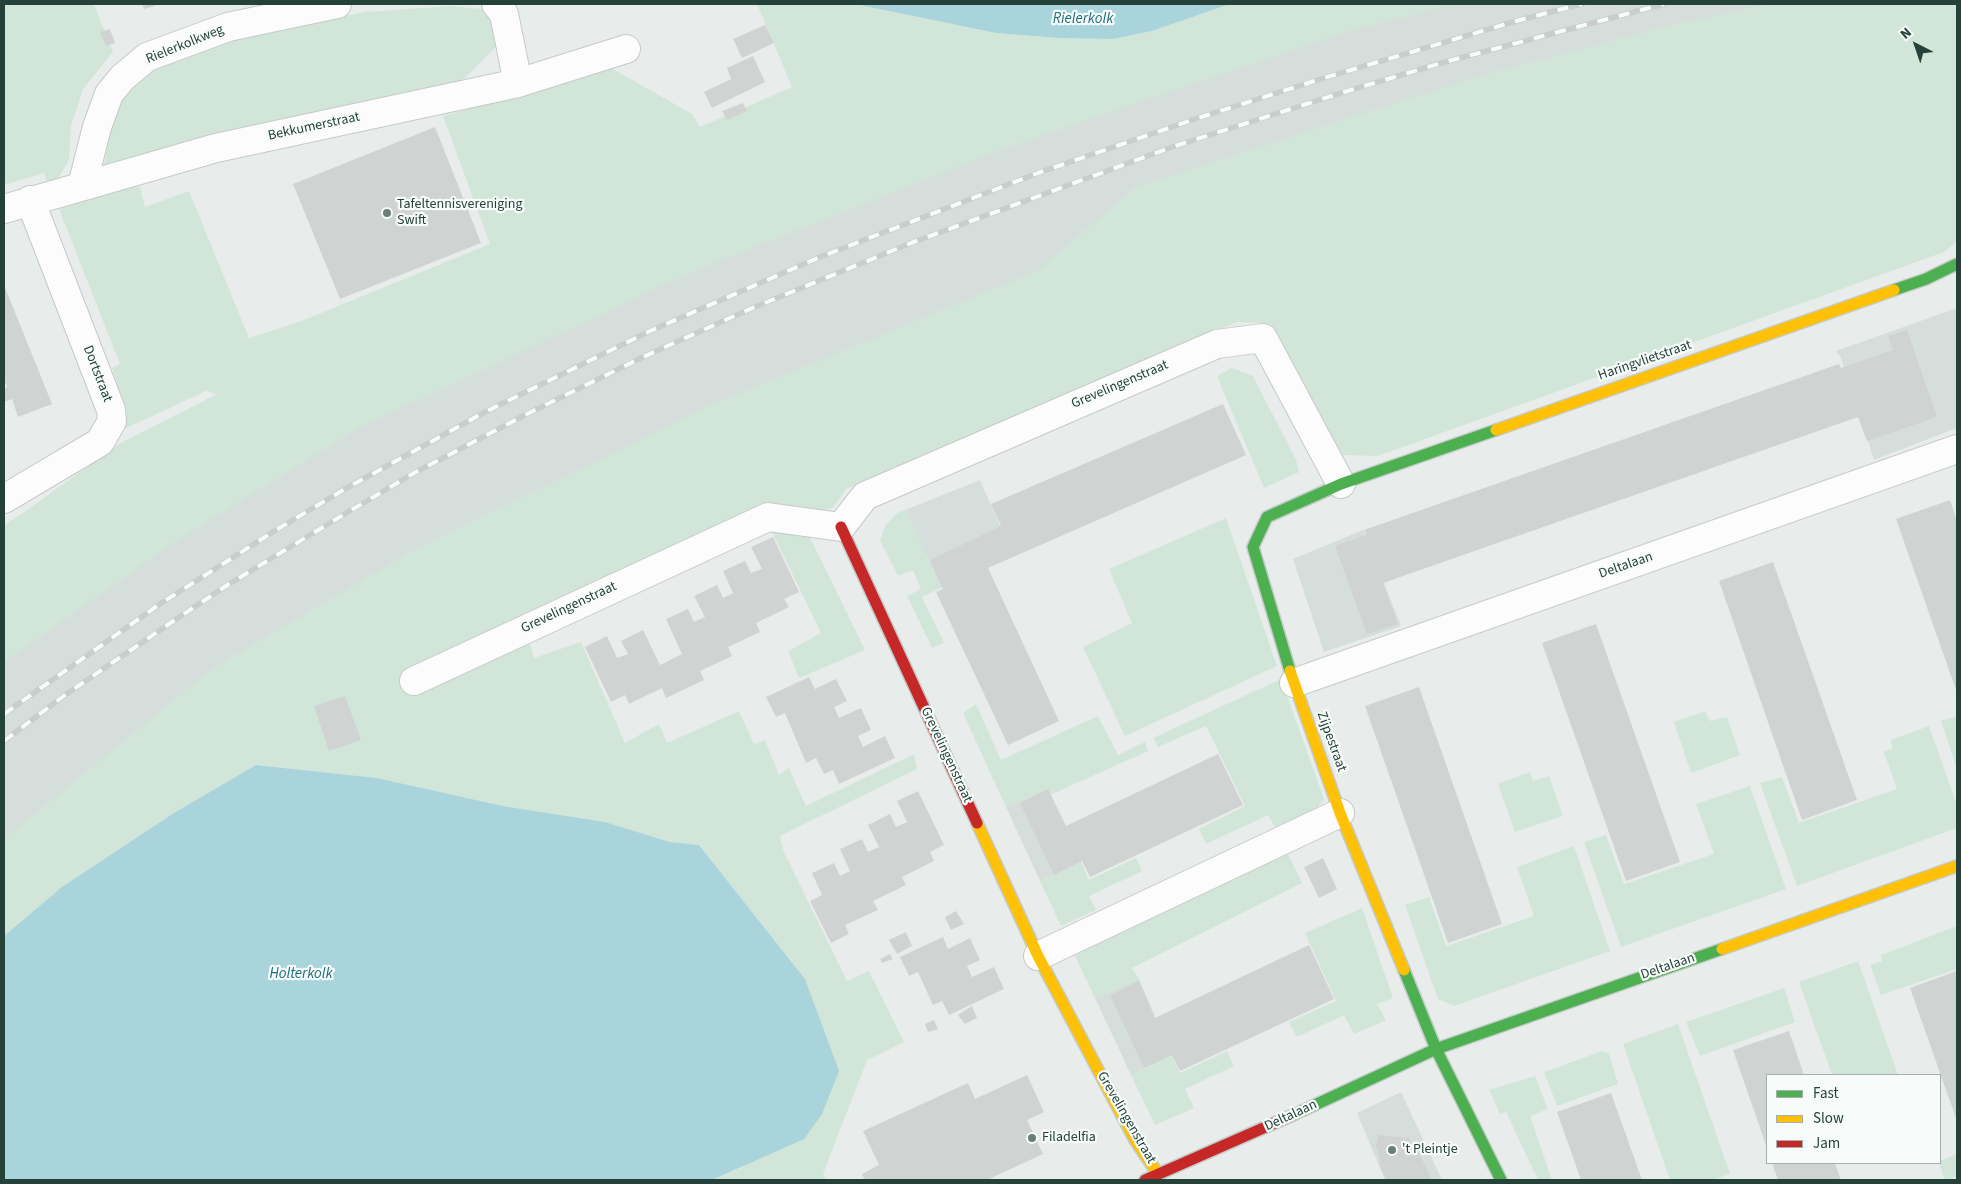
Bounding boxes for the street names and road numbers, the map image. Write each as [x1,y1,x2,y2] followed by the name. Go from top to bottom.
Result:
[144,22,226,68] street label: Rielerkolkweg
[267,109,361,145] street label: Bekkumerstraat
[1596,337,1694,385] street label: Haringvlietstraat
[79,343,115,405] street label: Dortstraat
[1069,357,1171,413] street label: Grevelingenstraat
[1597,549,1655,583] street label: Deltalaan
[519,579,619,637] street label: Grevelingenstraat
[917,705,975,805] street label: Grevelingenstraat
[1312,710,1350,774] street label: Zijpestraat
[1639,950,1697,984] street label: Deltalaan
[1093,1069,1159,1167] street label: Grevelingenstraat
[1262,1097,1320,1135] street label: Deltalaan

